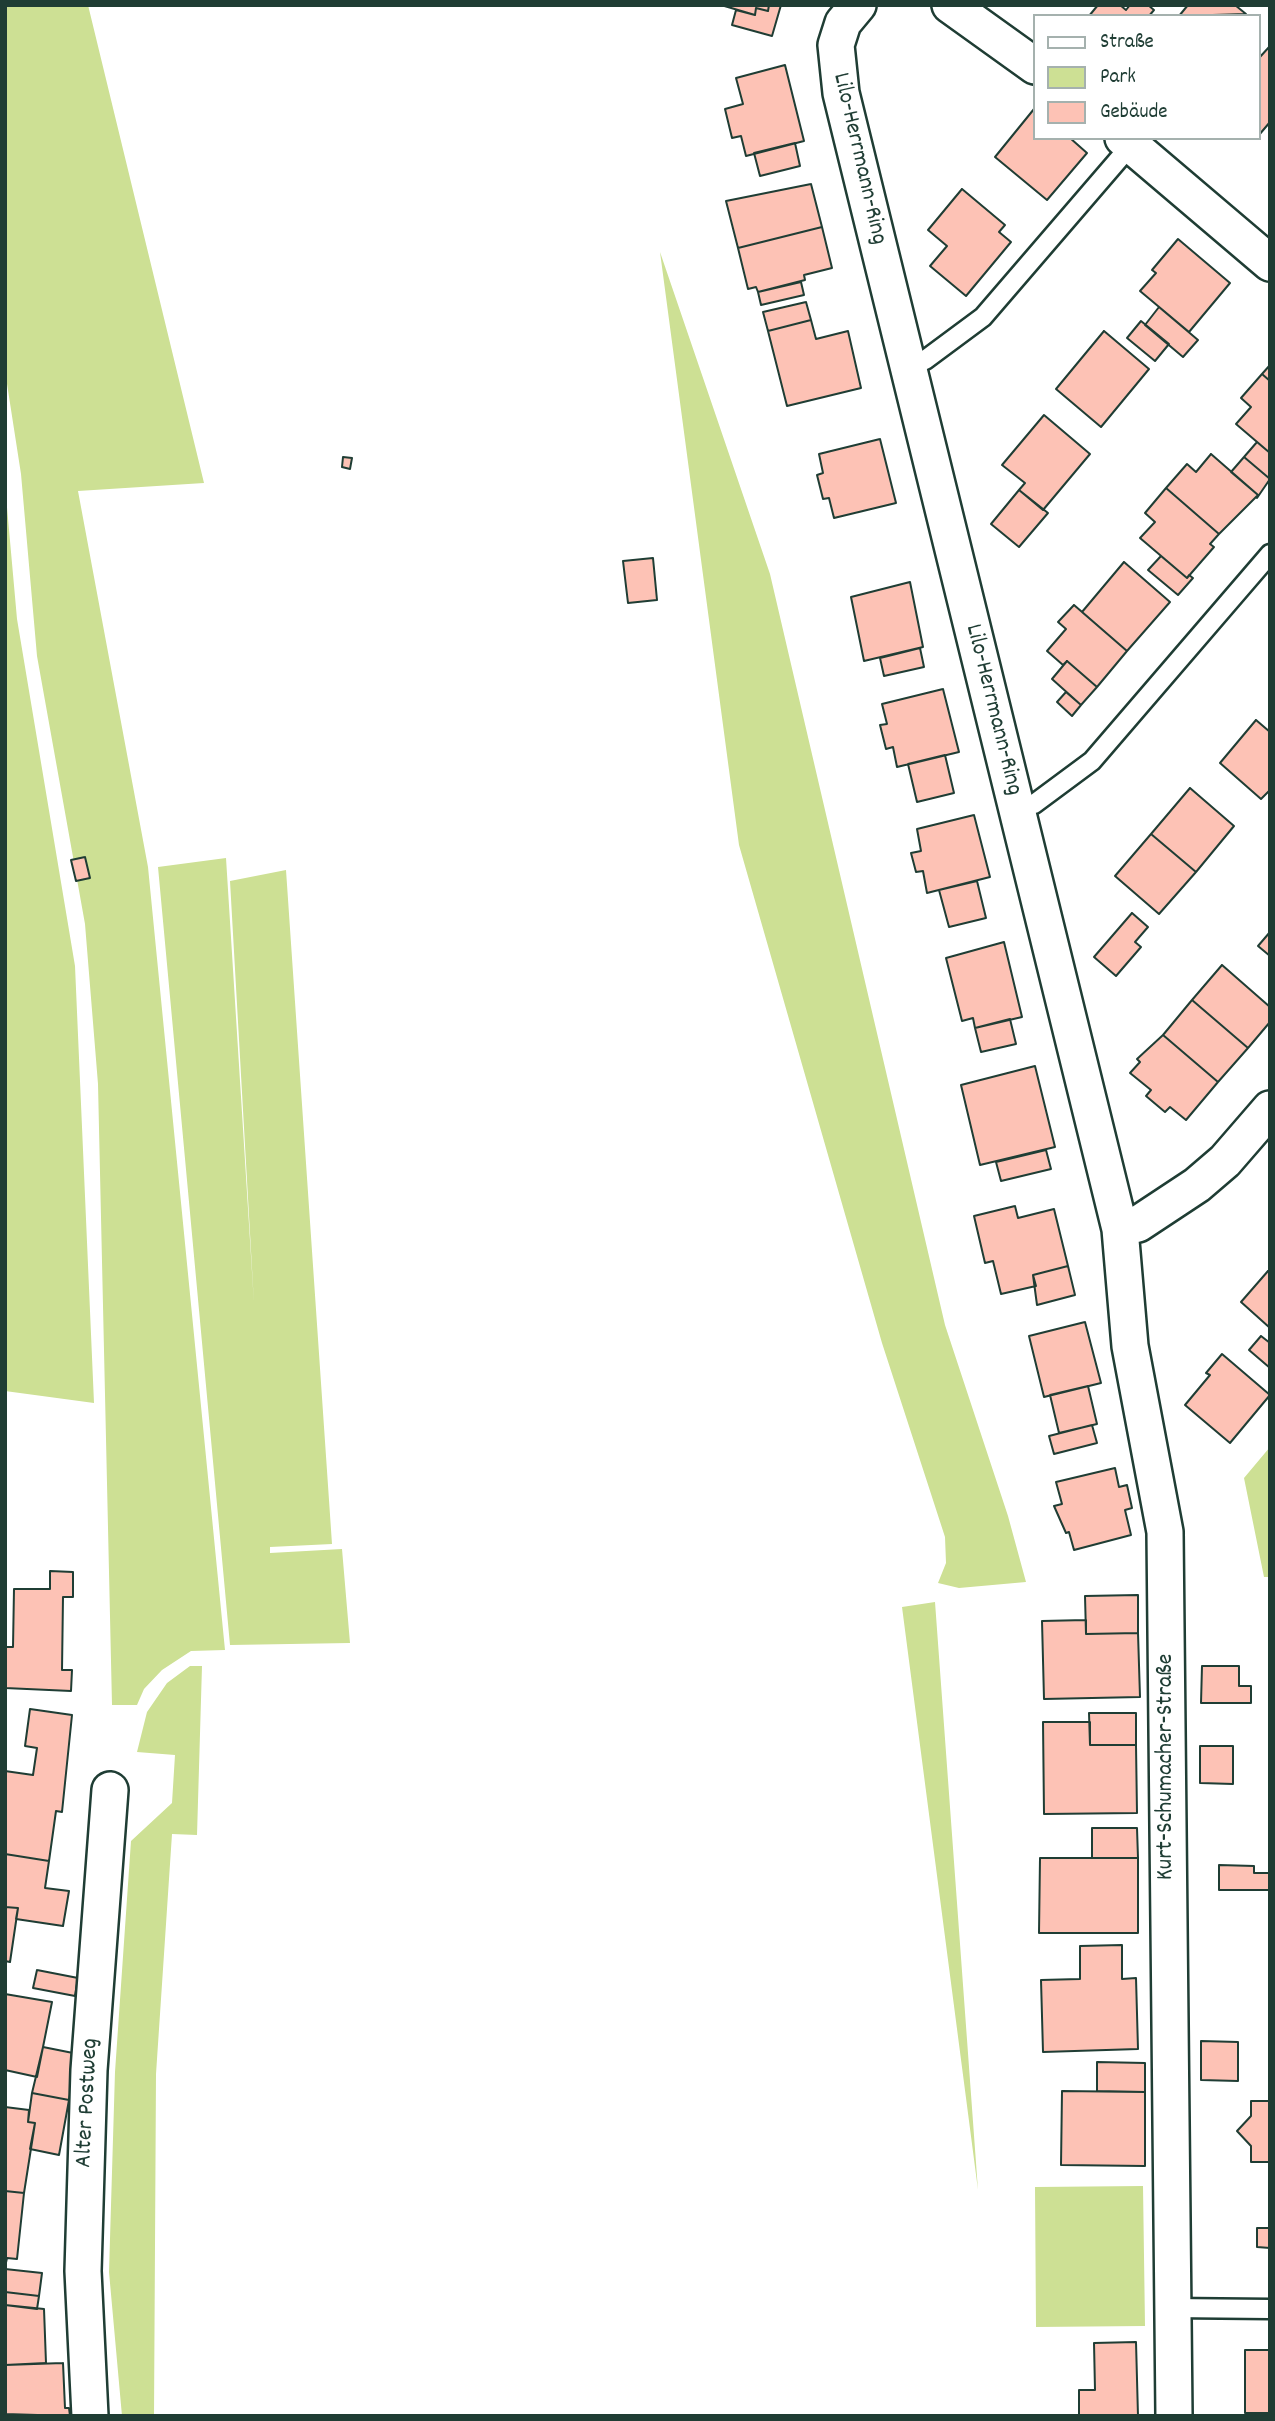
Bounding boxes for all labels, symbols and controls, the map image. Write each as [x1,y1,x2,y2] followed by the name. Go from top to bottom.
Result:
[1034,14,1261,140] legend
[1100,28,1154,58] text: Straße
[1100,63,1136,93] text: Park
[824,70,892,248] street label: Lilo-Herrmann-Ring
[1100,98,1168,128] text: Gebäude
[957,621,1027,799] street label: Lilo-Herrmann-Ring
[1154,1654,1182,1880] street label: Kurt-Schumacher-Straße
[71,2037,107,2169] street label: Alter Postweg

